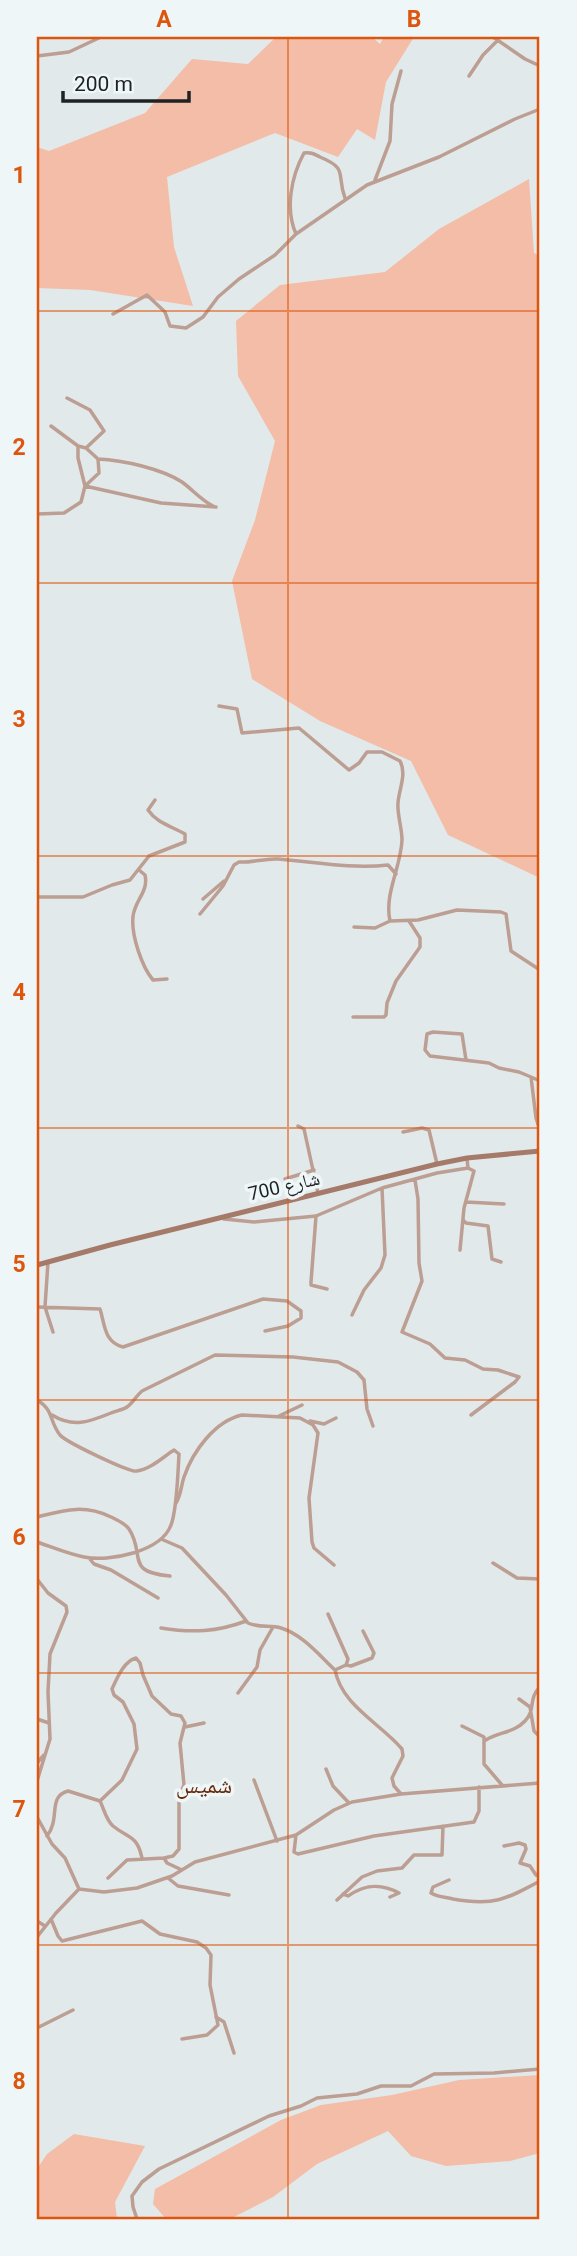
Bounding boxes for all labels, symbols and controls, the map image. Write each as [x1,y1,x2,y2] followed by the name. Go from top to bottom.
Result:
[156,6,172,33] text: A
[407,6,421,33] text: B
[63,60,189,104] scale bar
[74,72,133,96] text: 200 m
[12,162,26,189] text: 1
[12,434,26,461] text: 2
[12,706,26,733] text: 3
[12,979,26,1006] text: 4
[246,1167,322,1205] street label: شارع 700
[12,1251,26,1278] text: 5
[12,1524,26,1551] text: 6
[176,1772,232,1799] district label: شميس
[12,1796,26,1823] text: 7
[12,2068,26,2095] text: 8

